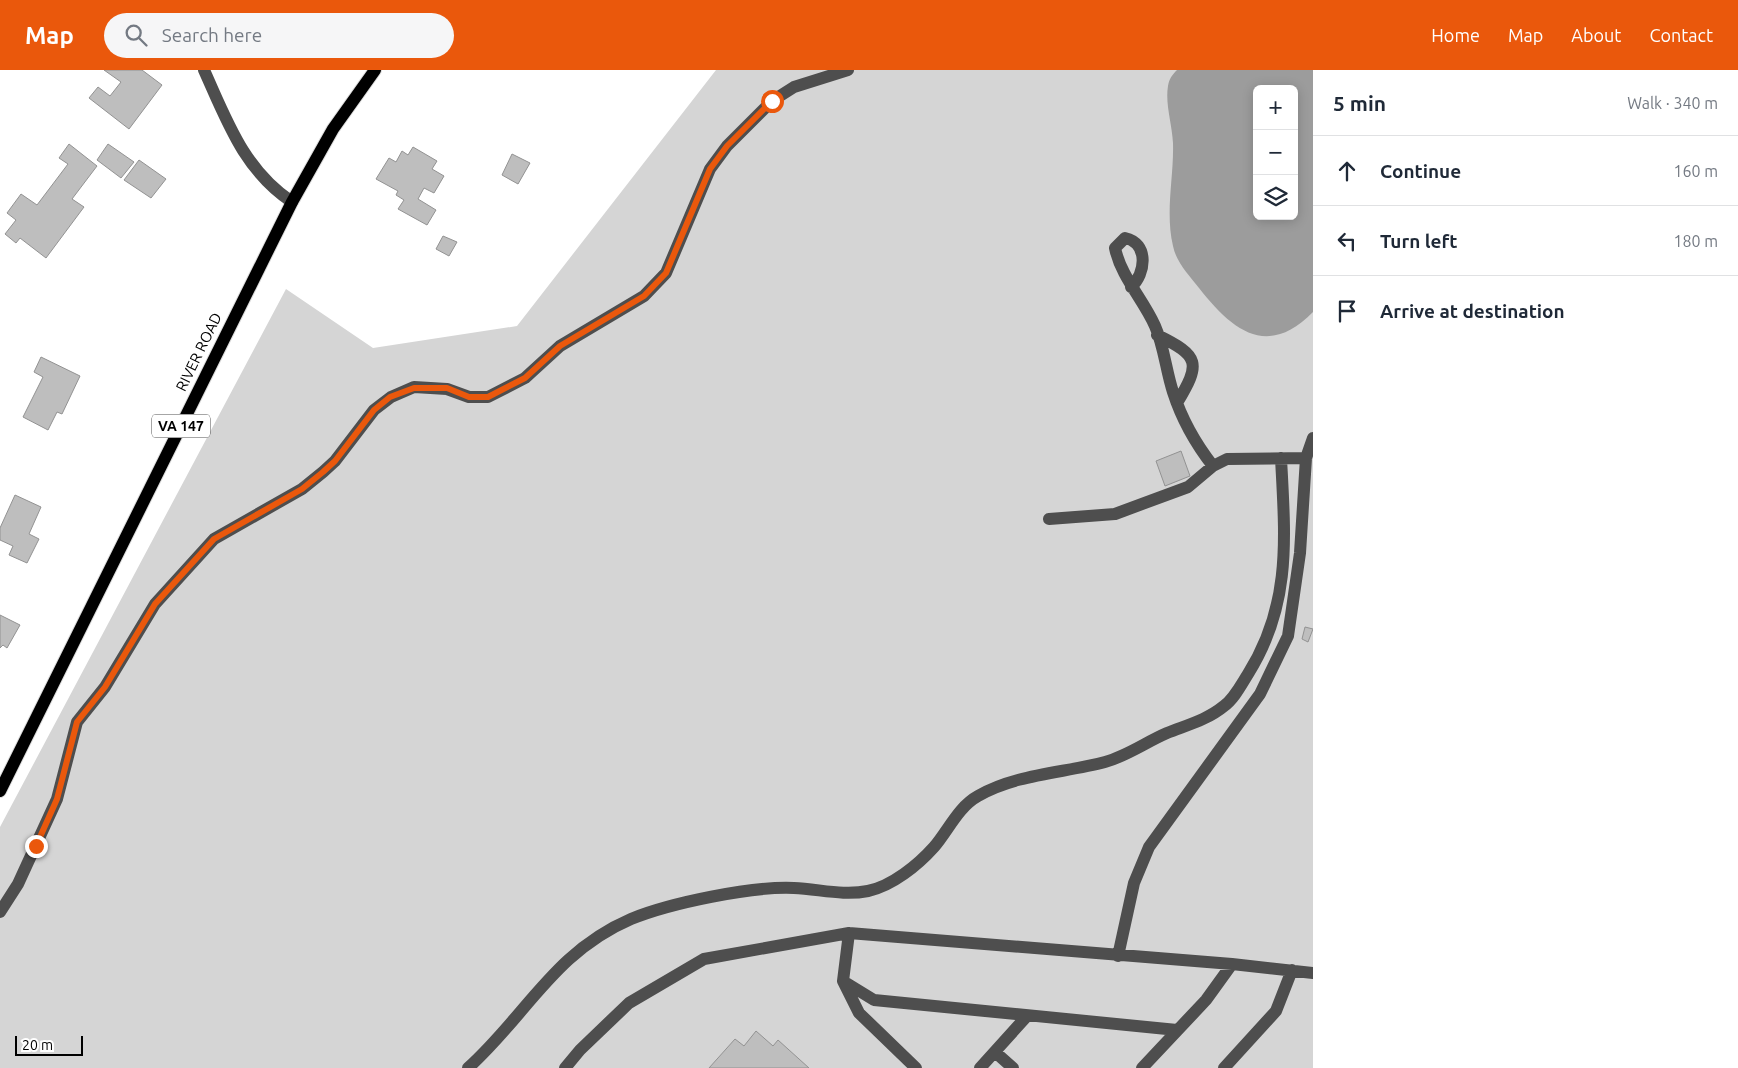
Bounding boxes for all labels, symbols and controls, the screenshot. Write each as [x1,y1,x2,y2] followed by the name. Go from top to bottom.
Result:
[104,13,454,58] search box
[122,21,150,49] icon: search
[25,22,74,49] text: Map
[162,24,262,46] text: Search here
[1431,25,1480,45] text: Home
[1508,25,1543,45] text: Map
[1571,25,1621,45] text: About
[1649,25,1713,45] text: Contact
[1253,85,1298,220] map controls
[1253,85,1298,130] button: +
[761,90,784,113] route start
[1333,91,1386,115] text: 5 min
[1627,94,1718,112] text: Walk · 340 m
[1253,130,1298,175] button: −
[1333,157,1361,185] icon: ahead
[1380,160,1461,182] text: Continue
[1673,162,1718,180] text: 160 m
[1253,175,1298,220] button: layers
[1333,227,1361,255] icon: left
[1380,230,1458,252] text: Turn left
[1673,232,1718,250] text: 180 m
[1333,297,1361,325] icon: arrive
[1380,300,1565,322] text: Arrive at destination
[172,310,225,394] street label: RIVER ROAD
[152,414,210,438] road number: VA 147
[25,835,48,858] route end
[15,1033,82,1056] scale bar
[22,1037,53,1053] text: 20 m

